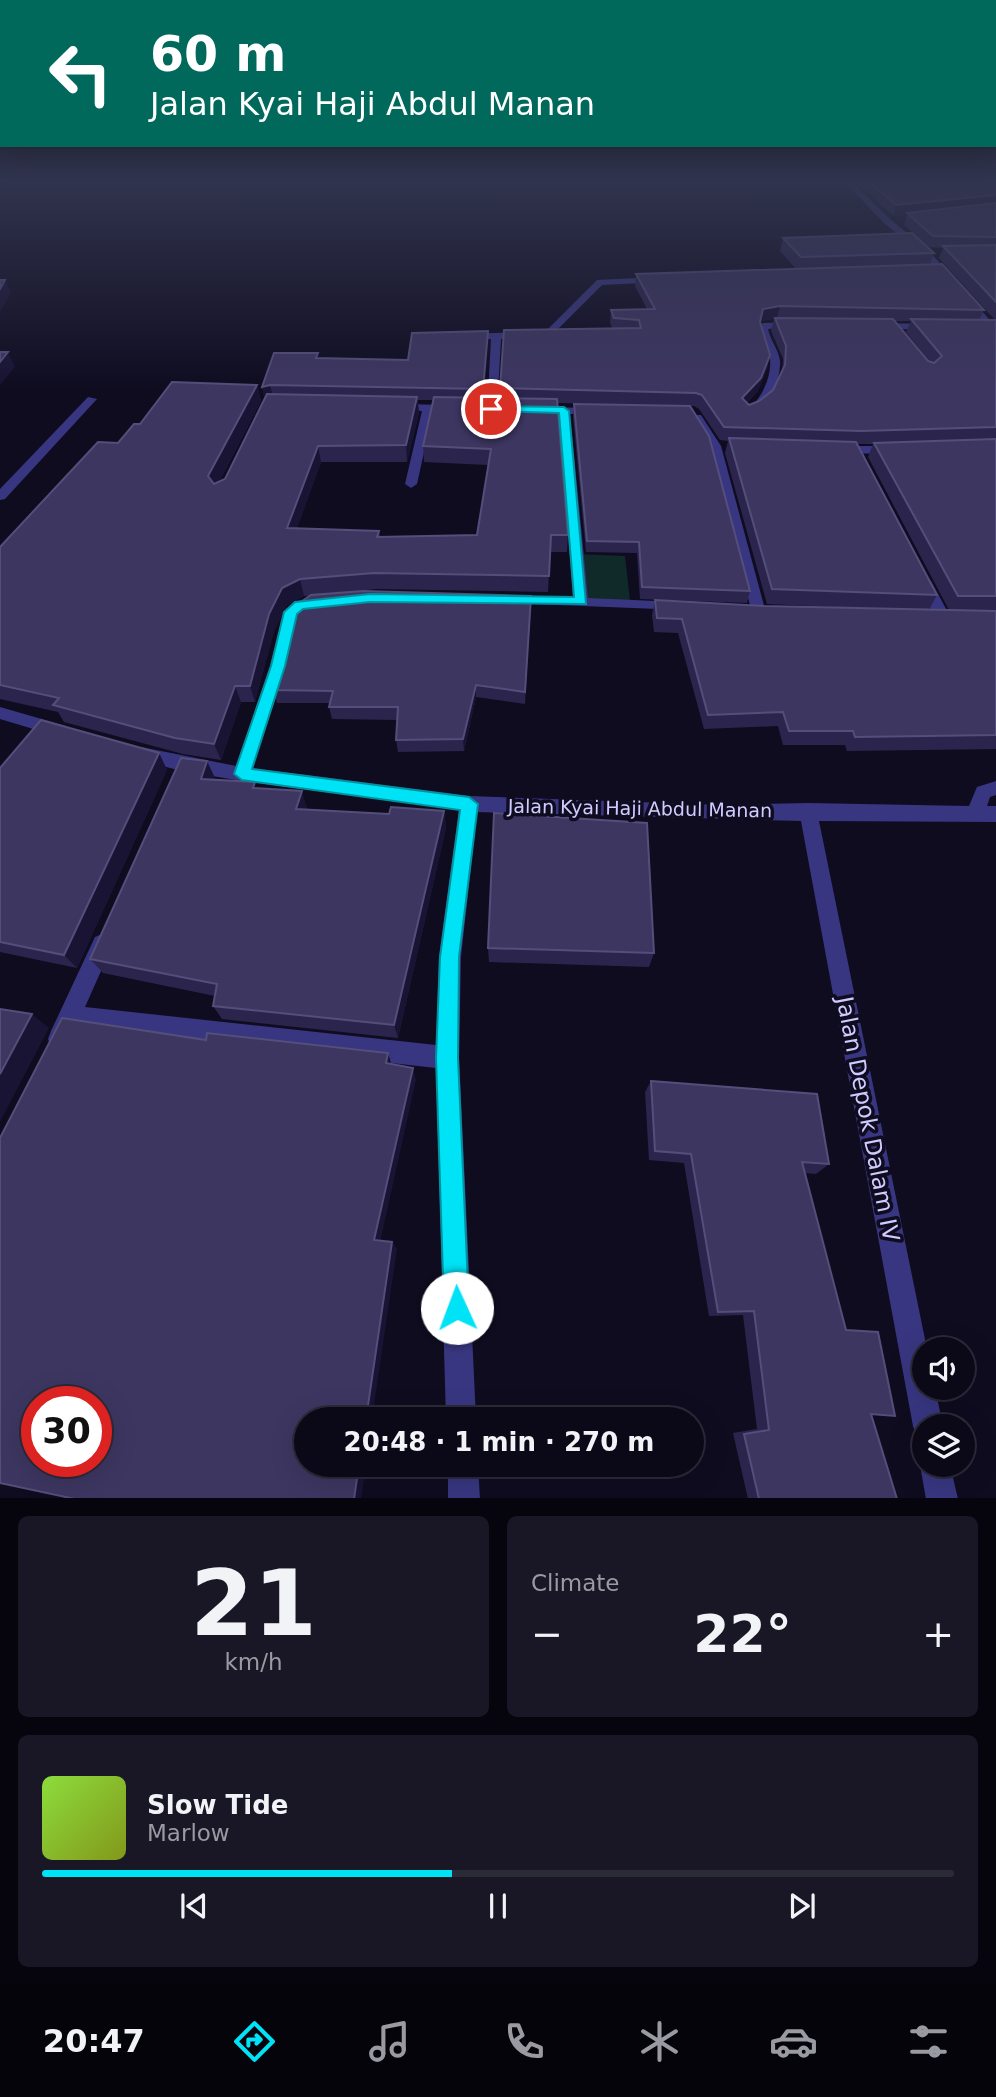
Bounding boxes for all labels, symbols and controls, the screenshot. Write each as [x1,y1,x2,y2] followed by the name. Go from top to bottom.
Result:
[150,26,286,83] text: 60 m
[35,28,126,119] icon: left
[150,85,595,123] text: Jalan Kyai Haji Abdul Manan
[461,379,521,439] pin
[472,390,510,428] icon: arrive
[507,795,772,821] street label: Jalan Kyai Haji Abdul Manan
[831,992,905,1244] street label: Jalan Depok Dalam IV
[420,1271,494,1345] position arrow
[912,1337,975,1477] map controls
[912,1337,975,1400] button: sound
[21,1386,112,1477] speed limit sign: 30
[912,1414,975,1477] button: layers
[344,1427,654,1457] text: 20:48 · 1 min · 270 m
[190,1551,317,1656] text: 21
[531,1570,620,1596] text: Climate
[693,1604,792,1664] text: 22°
[531,1612,563,1656] text: −
[922,1612,954,1656] text: +
[224,1649,283,1675] text: km/h
[147,1790,288,1820] text: Slow Tide
[147,1820,230,1846] text: Marlow
[175,1887,213,1925] icon: previous
[479,1887,517,1925] icon: pause
[783,1887,821,1925] icon: next
[230,2017,279,2066] icon: directions
[365,2017,414,2066] icon: music
[500,2017,549,2066] icon: phone
[635,2017,684,2066] icon: climate
[769,2017,818,2066] icon: car
[904,2017,953,2066] icon: filters
[43,2022,145,2060] text: 20:47

